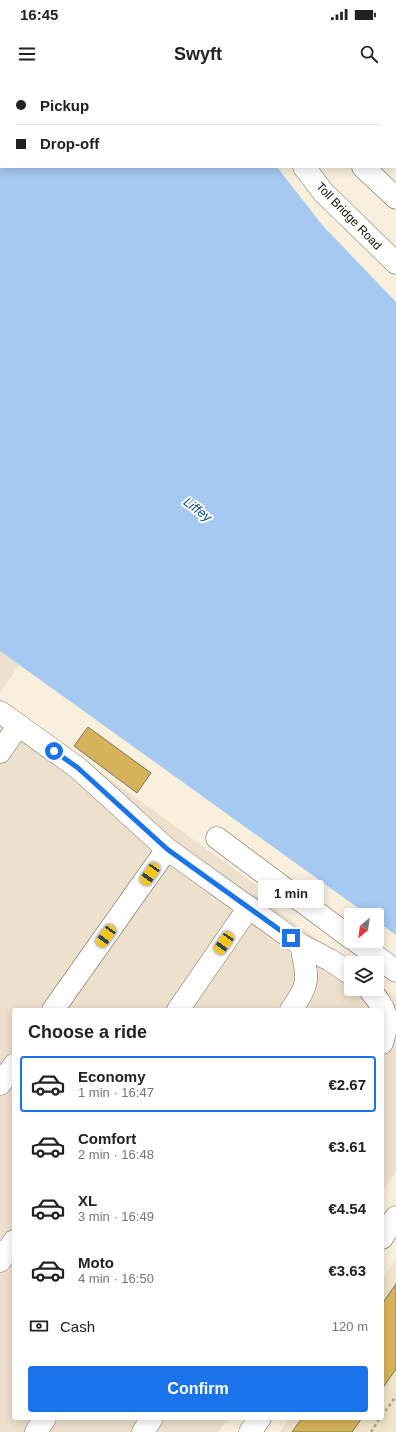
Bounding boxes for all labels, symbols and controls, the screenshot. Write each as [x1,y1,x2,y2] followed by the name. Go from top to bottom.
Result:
[20,6,58,23] text: 16:45
[16,43,38,65] icon: menu
[358,43,380,65] icon: search
[174,44,222,64] text: Swyft
[40,97,89,114] text: Pickup
[40,135,99,152] text: Drop-off
[313,179,385,253] street label: Toll Bridge Road
[181,494,216,526] water label: Liffey
[45,742,63,760] route start
[138,861,162,887] car
[258,880,324,908] callout: 1 min
[274,886,308,901] text: 1 min
[344,908,384,948] north arrow
[344,908,384,996] map controls
[94,923,118,949] car
[282,929,300,947] route end
[212,930,236,956] car
[344,956,384,996] button: layers
[28,1022,147,1042] text: Choose a ride
[30,1066,66,1102] icon: car
[78,1068,146,1085] text: Economy
[328,1076,366,1093] text: €2.67
[78,1085,154,1100] text: 1 min · 16:47
[30,1128,66,1164] icon: car
[78,1130,136,1147] text: Comfort
[328,1138,366,1155] text: €3.61
[78,1147,154,1162] text: 2 min · 16:48
[30,1190,66,1226] icon: car
[78,1192,97,1209] text: XL
[328,1200,366,1217] text: €4.54
[78,1209,154,1224] text: 3 min · 16:49
[30,1252,66,1288] icon: car
[78,1254,114,1271] text: Moto
[328,1262,366,1279] text: €3.63
[78,1271,154,1286] text: 4 min · 16:50
[28,1315,50,1337] icon: cash
[60,1318,95,1335] text: Cash
[332,1319,368,1334] text: 120 m
[28,1366,368,1412] button: Confirm

